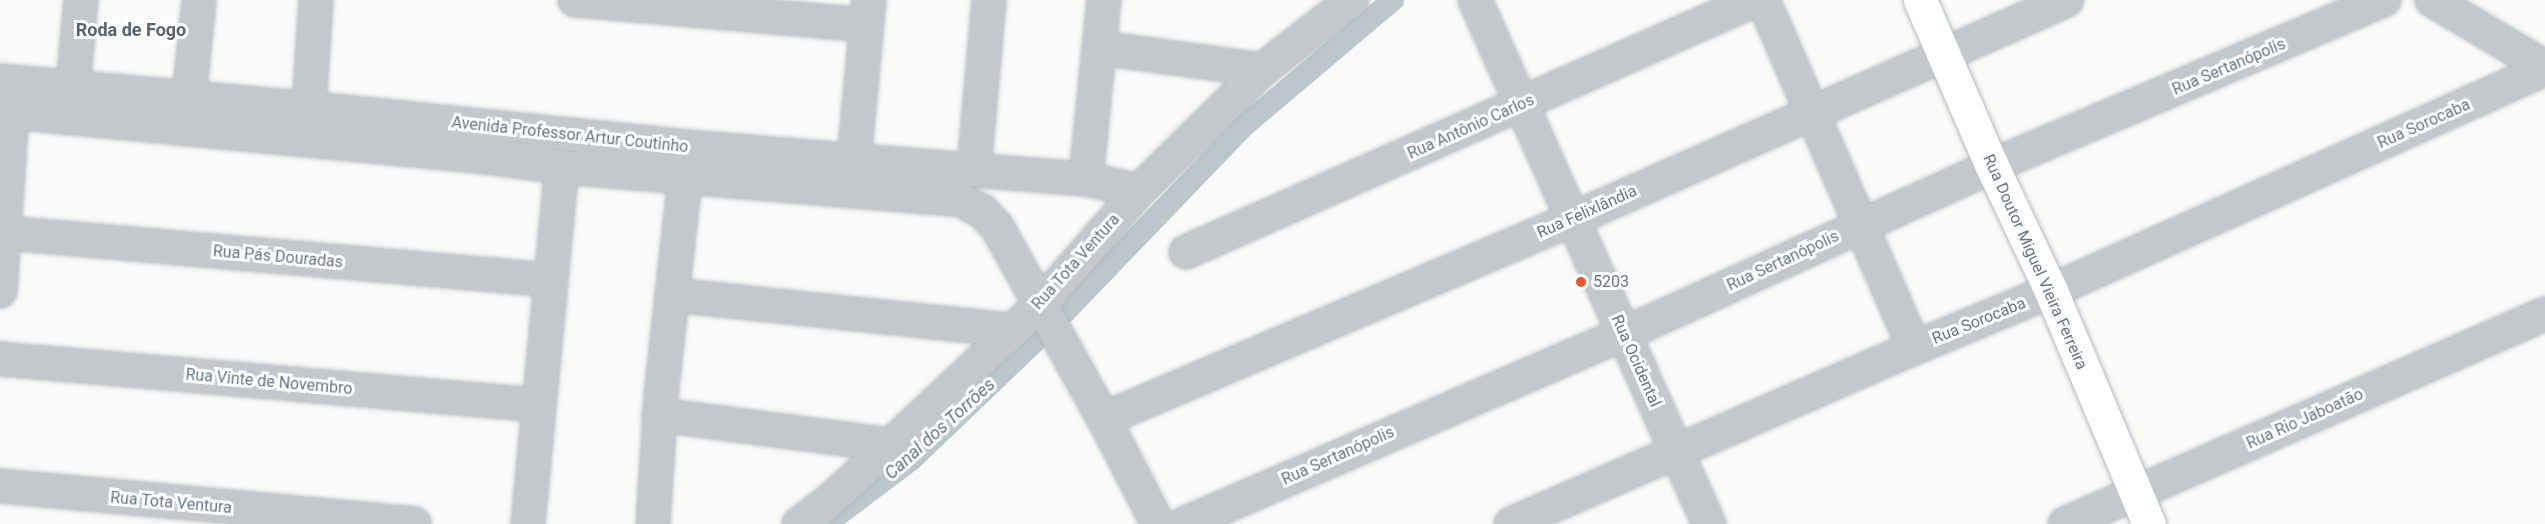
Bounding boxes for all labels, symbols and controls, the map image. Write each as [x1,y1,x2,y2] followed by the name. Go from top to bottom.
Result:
[76,19,186,41] district label: Roda de Fogo
[2169,34,2289,100] street label: Rua Sertanópolis
[1405,90,1537,164] street label: Rua Antônio Carlos
[2375,95,2473,153] street label: Rua Sorocaba
[451,113,689,157] street label: Avenida Professor Artur Coutinho
[1979,151,2091,373] street label: Rua Doutor Miguel Vieira Ferreira
[1534,181,1640,243] street label: Rua Felixlândia
[1028,210,1124,314] street label: Rua Tota Ventura
[1724,227,1842,295] street label: Rua Sertanópolis
[212,242,344,272] street label: Rua Pás Douradas
[1593,272,1629,292] place label: 5203
[1574,275,1588,289] marker: 5203
[1929,294,2029,348] street label: Rua Sorocaba
[1607,312,1665,410] street label: Rua Ocidental
[185,365,353,399] street label: Rua Vinte de Novembro
[880,374,1000,484] water label: Canal dos Torrões
[2244,385,2366,453] street label: Rua Rio Jaboatão
[1279,423,1397,489] street label: Rua Sertanópolis
[109,488,233,518] street label: Rua Tota Ventura

